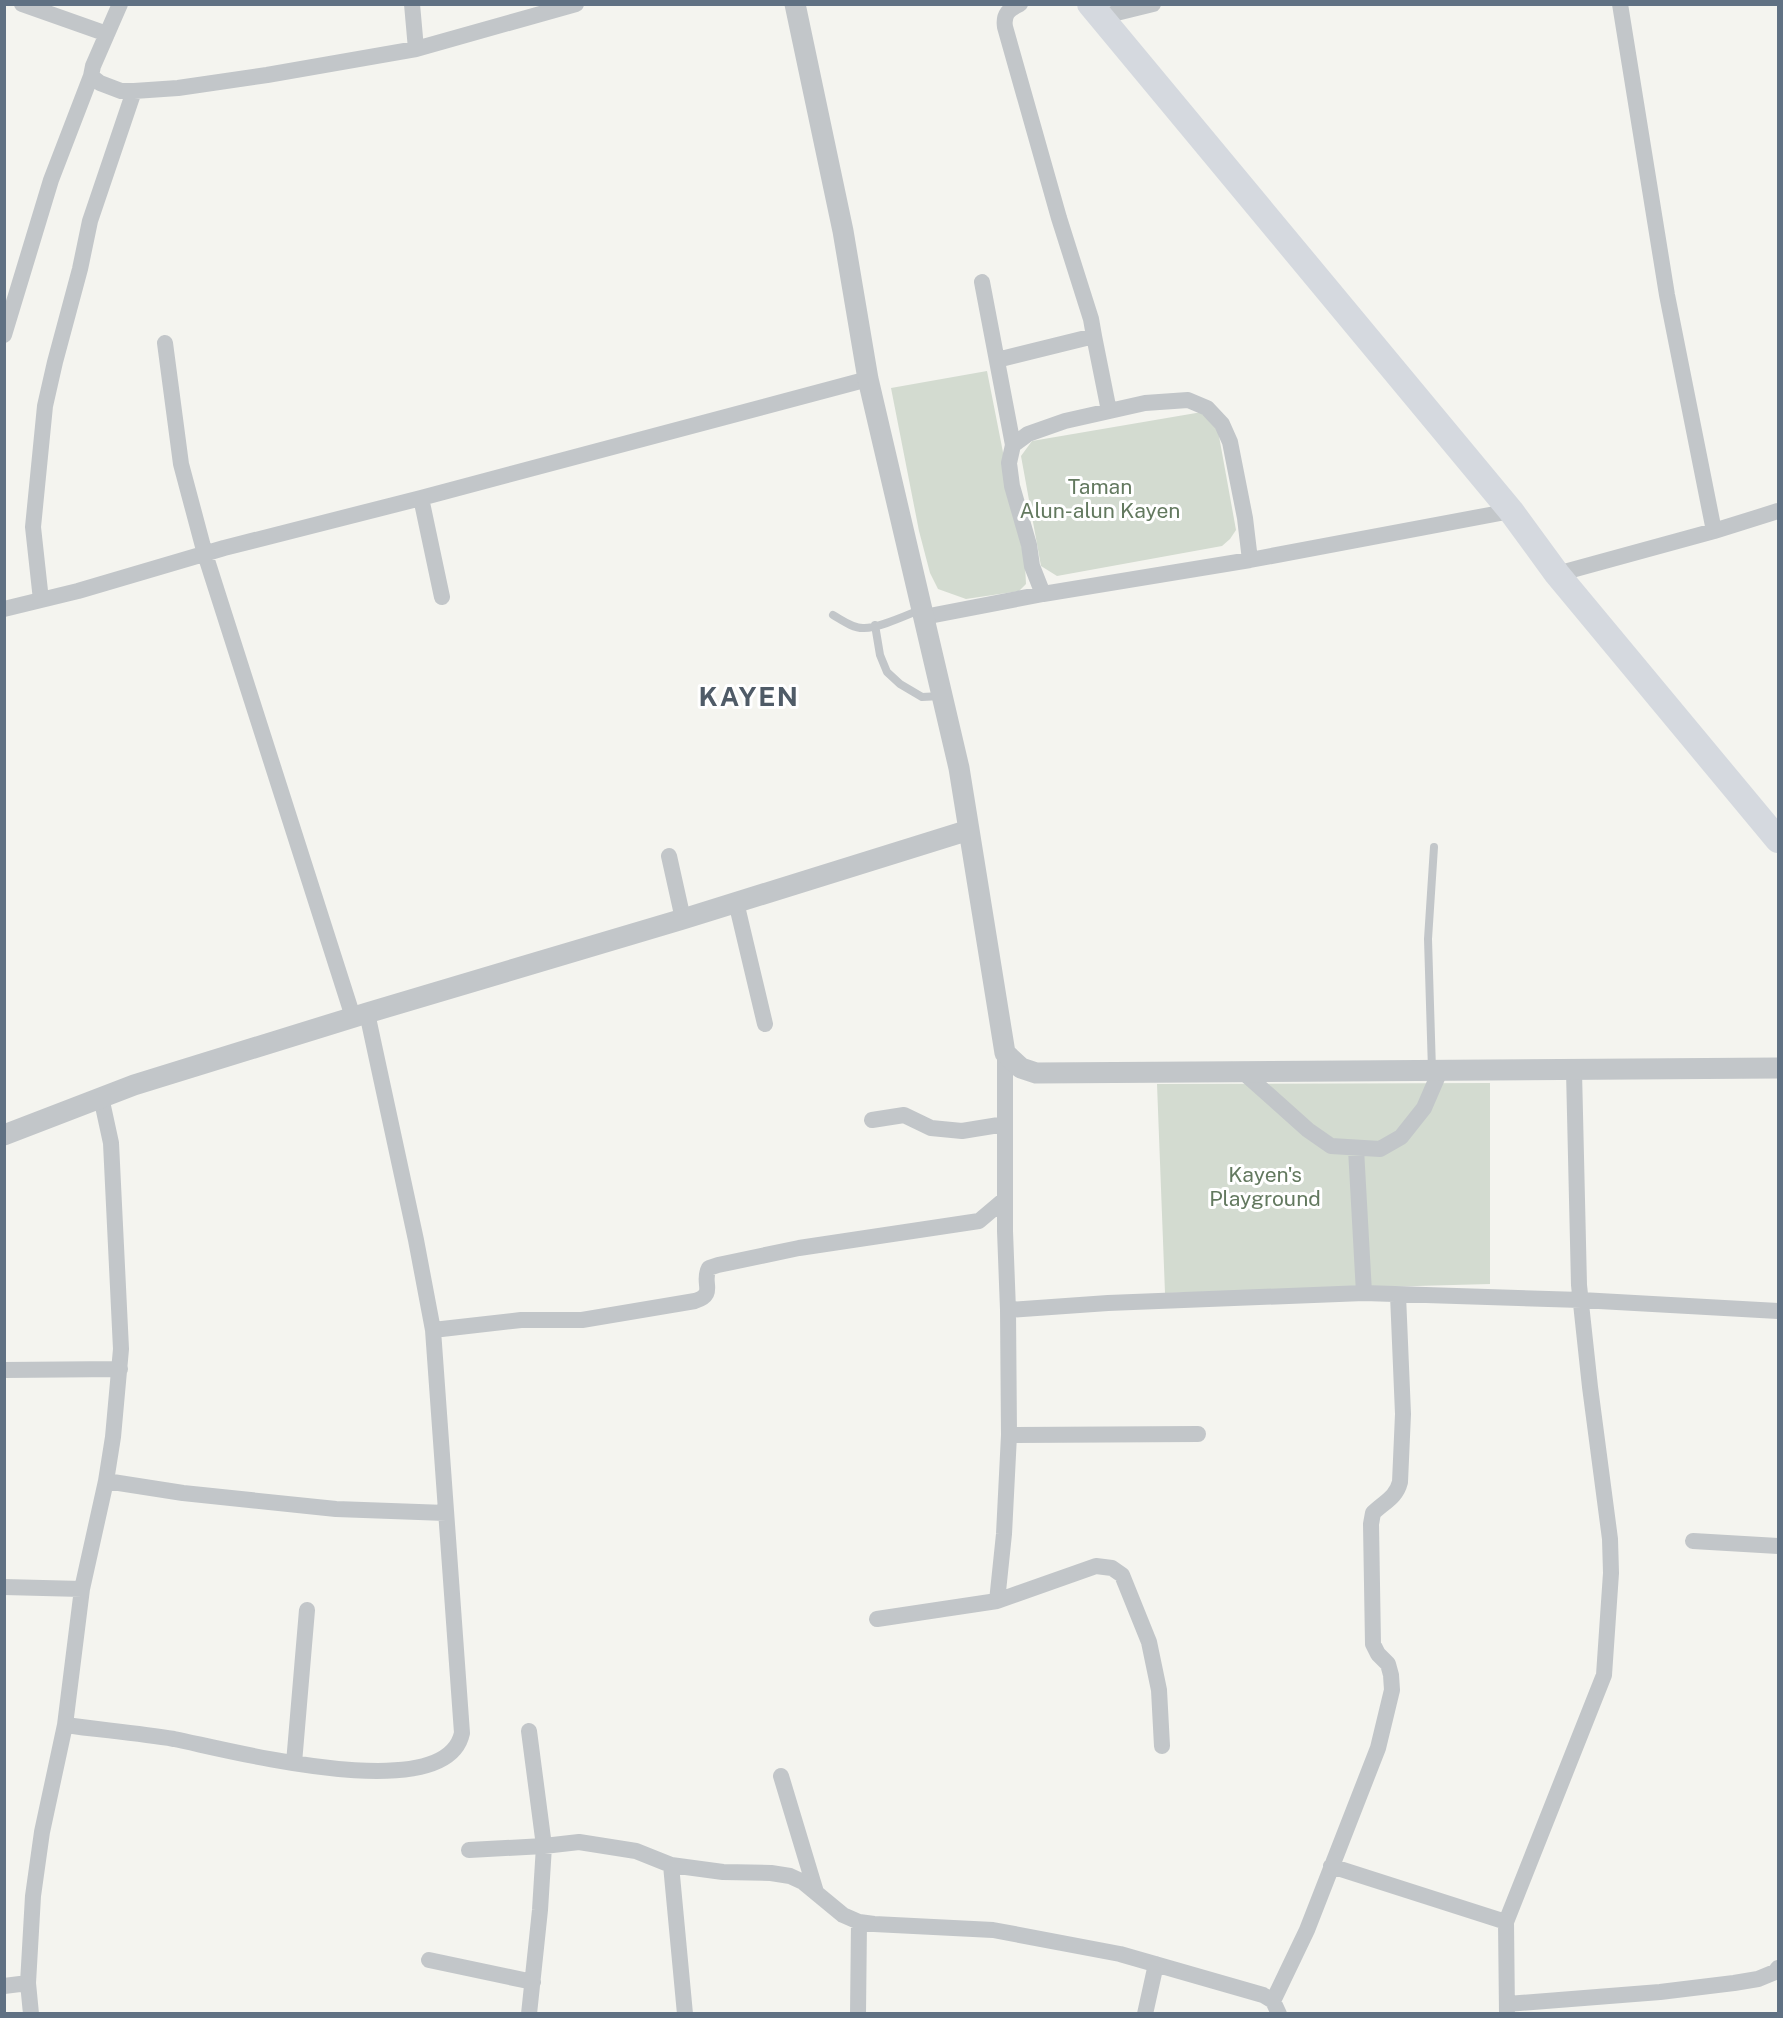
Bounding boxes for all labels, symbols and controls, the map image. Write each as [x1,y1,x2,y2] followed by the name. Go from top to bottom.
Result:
[1020,474,1181,523] park label: Taman Alun-alun Kayen
[699,680,799,712] district label: KAYEN
[1209,1162,1321,1211] park label: Kayen's Playground

